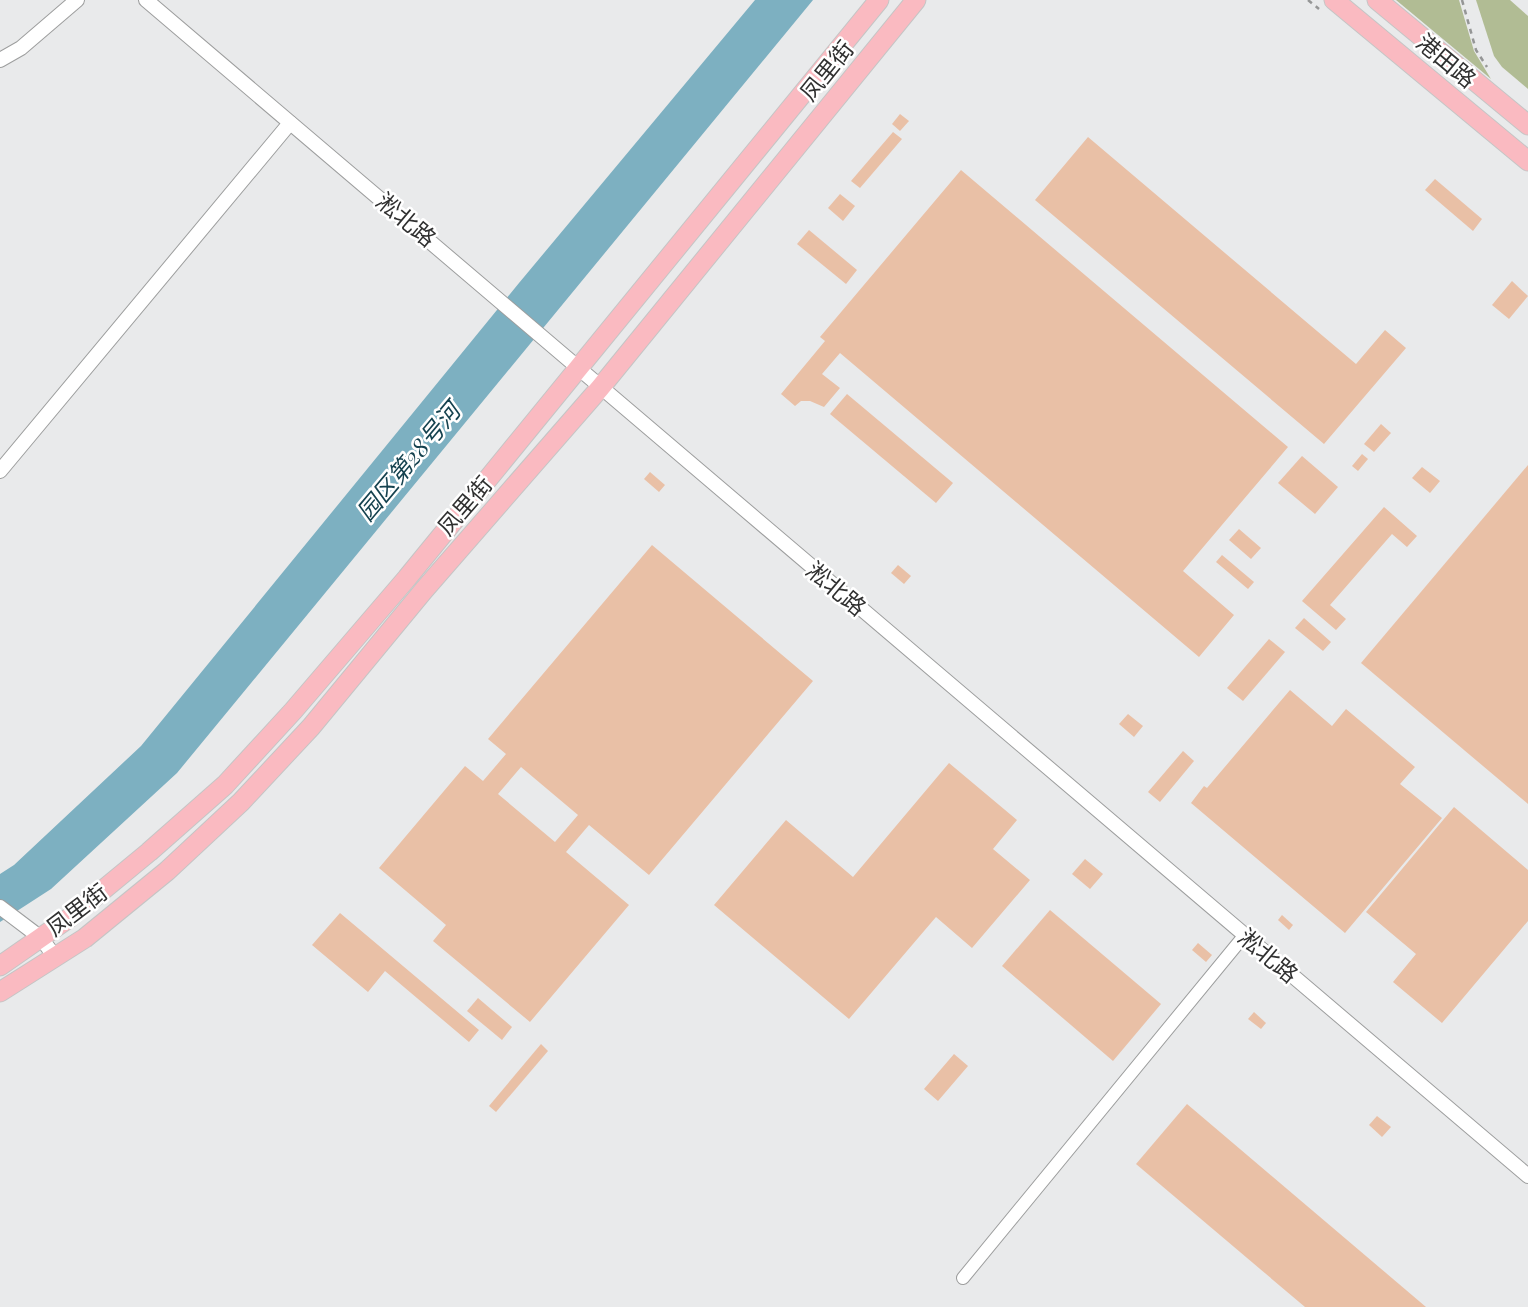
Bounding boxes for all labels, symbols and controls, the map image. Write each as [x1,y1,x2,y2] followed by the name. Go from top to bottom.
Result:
[1411,26,1483,94] street label: 港田路
[792,33,860,107] street label: 凤里街
[371,185,443,253] street label: 淞北路
[349,392,469,527] water label: 园区第28号河
[430,469,498,541] street label: 凤里街
[801,554,873,622] street label: 淞北路
[39,876,113,942] street label: 凤里街
[1233,921,1305,989] street label: 淞北路

